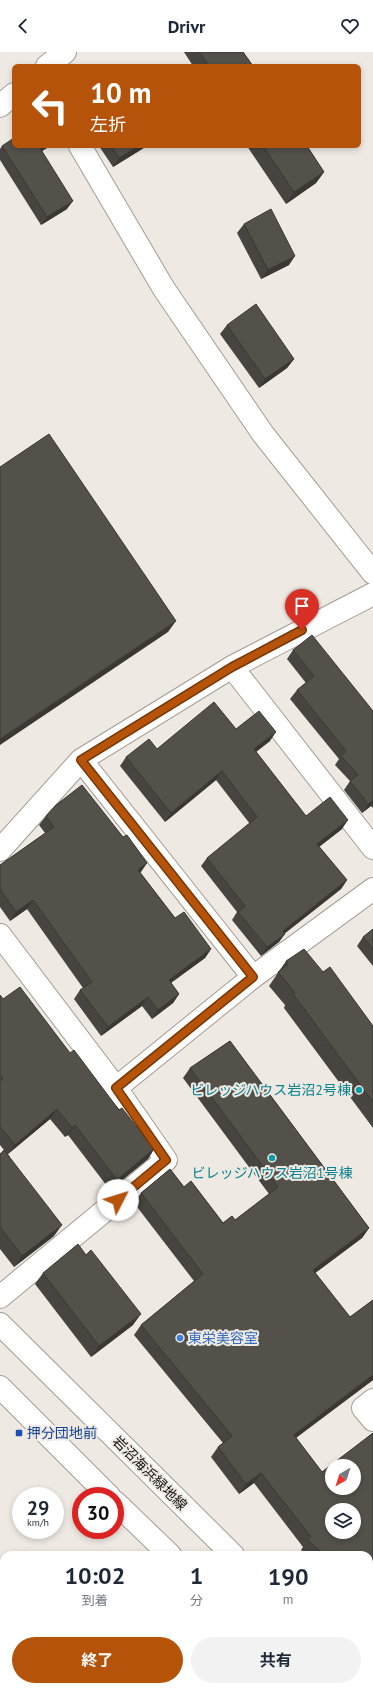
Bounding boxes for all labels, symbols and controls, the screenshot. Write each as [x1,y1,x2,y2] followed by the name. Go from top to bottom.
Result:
[12,15,34,37] icon: back
[168,15,205,38] text: Drivr
[339,15,361,37] icon: heart
[90,74,151,111] text: 10 m
[24,80,76,132] icon: left
[90,113,126,136] text: 左折
[285,589,319,630] pin
[291,595,313,617] icon: arrive
[190,1081,351,1099] place label: ビレッジハウス岩沼2号棟
[354,1085,364,1095] marker: ビレッジハウス岩沼2号棟
[267,1153,277,1163] marker: ビレッジハウス岩沼1号棟
[192,1164,352,1182] place label: ビレッジハウス岩沼1号棟
[97,1179,139,1221] position arrow
[188,1329,258,1347] place label: 東栄美容室
[175,1333,185,1343] marker: 東栄美容室
[27,1424,97,1442] place label: 押分団地前
[14,1428,24,1438] marker: 押分団地前
[109,1432,191,1514] street label: 岩沼海浜緑地線
[325,1459,361,1495] north arrow
[325,1459,361,1539] map controls
[72,1487,124,1539] speed limit sign: 30
[27,1495,49,1521] text: 29
[325,1503,361,1539] button: layers
[27,1516,49,1529] text: km/h
[64,1560,125,1591] text: 10:02
[190,1560,203,1591] text: 1
[268,1561,309,1592] text: 190
[283,1591,293,1608] text: m
[82,1592,108,1609] text: 到着
[190,1592,203,1609] text: 分
[12,1637,183,1683] button: 終了
[191,1637,361,1683] button: 共有

